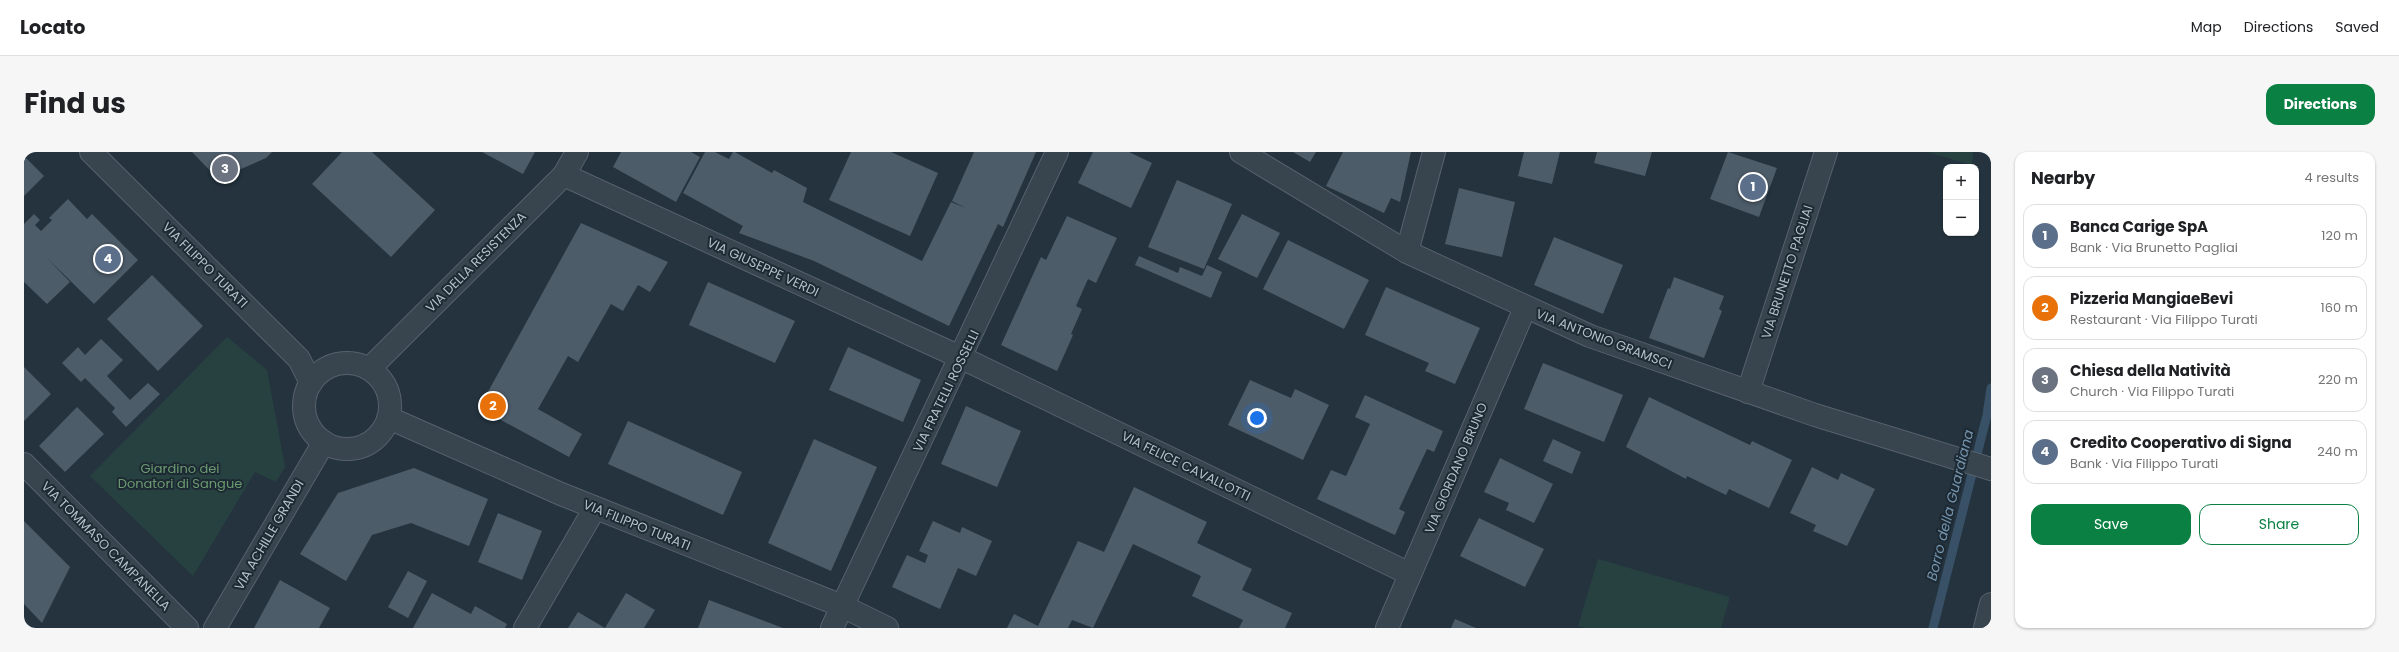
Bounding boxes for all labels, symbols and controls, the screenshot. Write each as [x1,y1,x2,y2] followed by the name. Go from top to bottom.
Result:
[20,14,85,41] text: Locato
[2191,17,2222,37] text: Map
[2244,17,2313,37] text: Directions
[2335,17,2379,37] text: Saved
[24,84,126,123] text: Find us
[2266,84,2375,125] button: Directions
[212,154,238,184] pin: 3
[1943,164,1979,236] map controls
[1943,164,1979,200] button: +
[2031,166,2095,190] text: Nearby
[2305,168,2359,187] text: 4 results
[1740,172,1766,202] pin: 1
[1943,200,1979,236] button: −
[1756,203,1818,341] street label: VIA BRUNETTO PAGLIAI
[421,207,531,317] street label: VIA DELLA RESISTENZA
[2070,216,2208,237] text: Banca Carige SpA
[158,218,252,312] street label: VIA FILIPPO TURATI
[2043,226,2047,245] text: 1
[2321,226,2358,245] text: 120 m
[704,233,822,301] street label: VIA GIUSEPPE VERDI
[2070,238,2238,257] text: Bank · Via Brunetto Pagliai
[95,244,121,274] pin: 4
[2070,288,2233,309] text: Pizzeria MangiaeBevi
[2041,298,2049,317] text: 2
[2321,298,2358,317] text: 160 m
[1533,304,1675,374] street label: VIA ANTONIO GRAMSCI
[2070,310,2258,329] text: Restaurant · Via Filippo Turati
[908,327,984,455] street label: VIA FRATELLI ROSSELLI
[2070,360,2231,381] text: Chiesa della Natività
[2041,370,2049,389] text: 3
[2318,370,2358,389] text: 220 m
[2070,382,2234,401] text: Church · Via Filippo Turati
[480,391,506,421] pin: 2
[1420,400,1492,536] street label: VIA GIORDANO BRUNO
[1247,408,1267,428] your location
[1118,426,1254,506] street label: VIA FELICE CAVALLOTTI
[1922,427,1979,583] water label: Borro della Guardiana
[2070,432,2292,453] text: Credito Cooperativo di Signa
[2041,442,2049,461] text: 4
[2317,442,2358,461] text: 240 m
[2070,454,2218,473] text: Bank · Via Filippo Turati
[118,459,242,493] park label: Giardino dei Donatori di Sangue
[230,476,308,594] street label: VIA ACHILLE GRANDI
[37,477,175,615] street label: VIA TOMMASO CAMPANELLA
[580,495,694,555] street label: VIA FILIPPO TURATI
[2031,504,2191,545] button: Save
[2199,504,2359,545] button: Share

